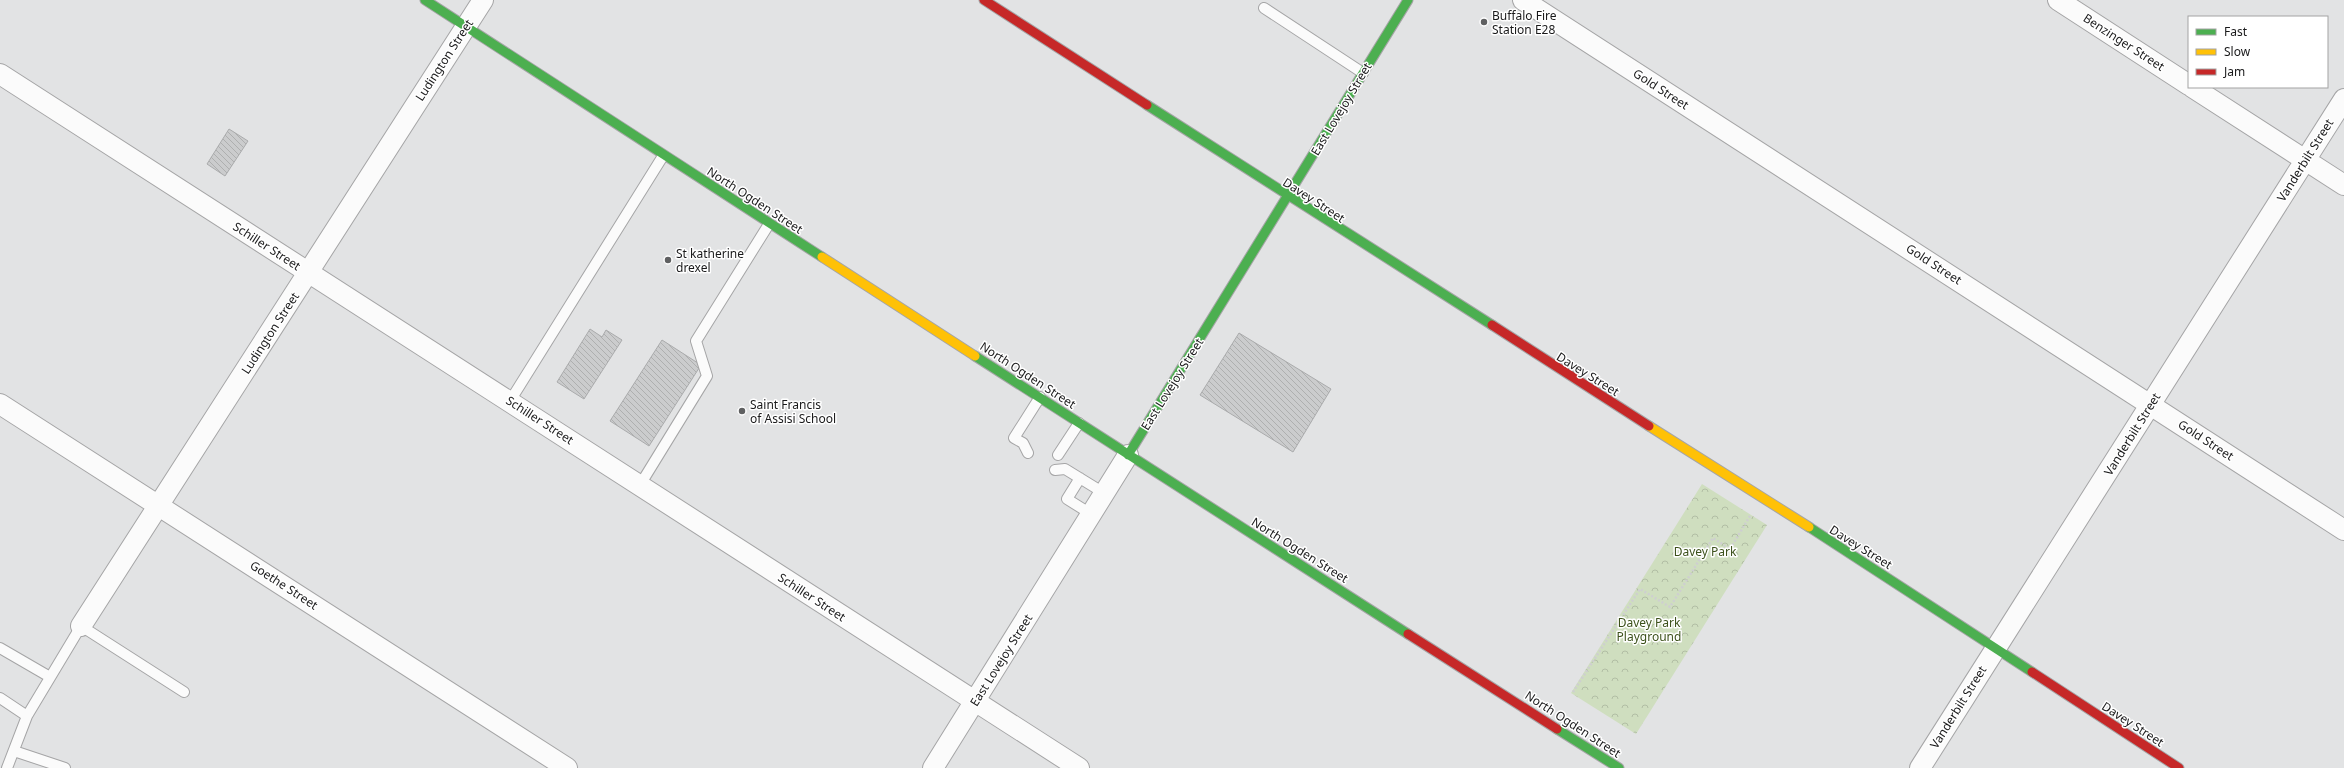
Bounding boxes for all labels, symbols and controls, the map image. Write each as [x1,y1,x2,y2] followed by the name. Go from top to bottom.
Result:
[1492,7,1557,38] place label: Buffalo Fire Station E28
[2080,9,2169,75] street label: Benzinger Street
[411,15,477,104] street label: Ludington Street
[2188,16,2328,88] legend
[1479,17,1489,27] marker: Buffalo Fire Station E28
[2224,23,2248,40] text: Fast
[2224,43,2251,60] text: Slow
[1307,59,1376,159] street label: East Lovejoy Street
[2223,63,2245,80] text: Jam
[1630,65,1693,114] street label: Gold Street
[2273,115,2338,205] street label: Vanderbilt Street
[704,163,807,238] street label: North Ogden Street
[1280,174,1349,227] street label: Davey Street
[230,218,305,275] street label: Schiller Street
[1903,240,1966,289] street label: Gold Street
[676,245,744,276] place label: St katherine drexel
[663,255,673,265] marker: St katherine drexel
[237,288,303,377] street label: Ludington Street
[1137,334,1208,433] street label: East Lovejoy Street
[977,338,1080,413] street label: North Ogden Street
[1553,348,1623,400] street label: Davey Street
[2100,389,2165,479] street label: Vanderbilt Street
[503,392,578,449] street label: Schiller Street
[750,396,836,427] place label: Saint Francis of Assisi School
[737,406,747,416] marker: Saint Francis of Assisi School
[2175,416,2238,465] street label: Gold Street
[1248,513,1352,587] street label: North Ogden Street
[1826,521,1896,573] street label: Davey Street
[1674,543,1737,560] park label: Davey Park
[247,557,322,614] street label: Goethe Street
[775,569,850,626] street label: Schiller Street
[966,610,1037,709] street label: East Lovejoy Street
[1617,614,1681,645] park label: Davey Park Playground
[1926,662,1991,752] street label: Vanderbilt Street
[1522,687,1625,762] street label: North Ogden Street
[2099,698,2168,751] street label: Davey Street

